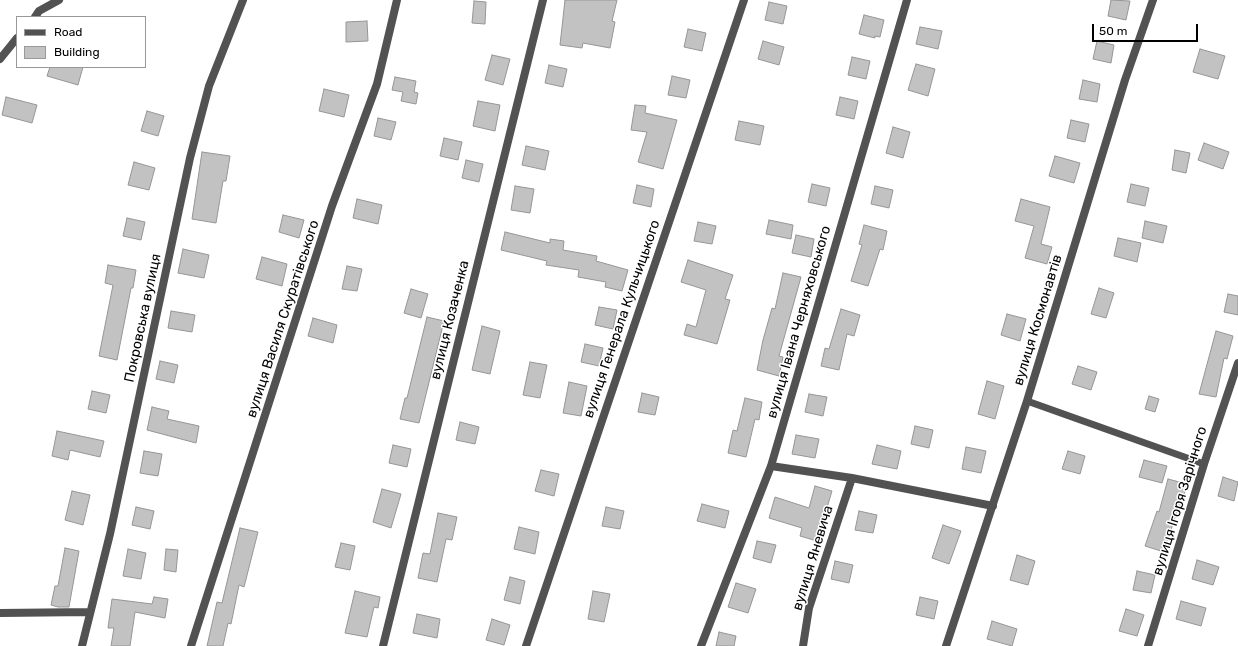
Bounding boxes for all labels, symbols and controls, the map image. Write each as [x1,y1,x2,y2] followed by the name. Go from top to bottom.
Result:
[16,16,146,68] legend
[1094,16,1200,42] scale bar
[1099,24,1127,38] text: 50 m
[54,25,82,39] text: Road
[54,45,100,59] text: Building
[243,218,323,420] street label: вулиця Василя Скуратівського
[580,218,664,420] street label: вулиця Генерала Кульчицького
[763,224,835,420] street label: вулиця Івана Черняховського
[121,252,165,384] street label: Покровська вулиця
[1010,253,1066,387] street label: вулиця Космонавтів
[427,259,473,381] street label: вулиця Козаченка
[1149,424,1211,578] street label: вулиця Ігоря Зарічного
[789,503,837,613] street label: вулиця Яневича

